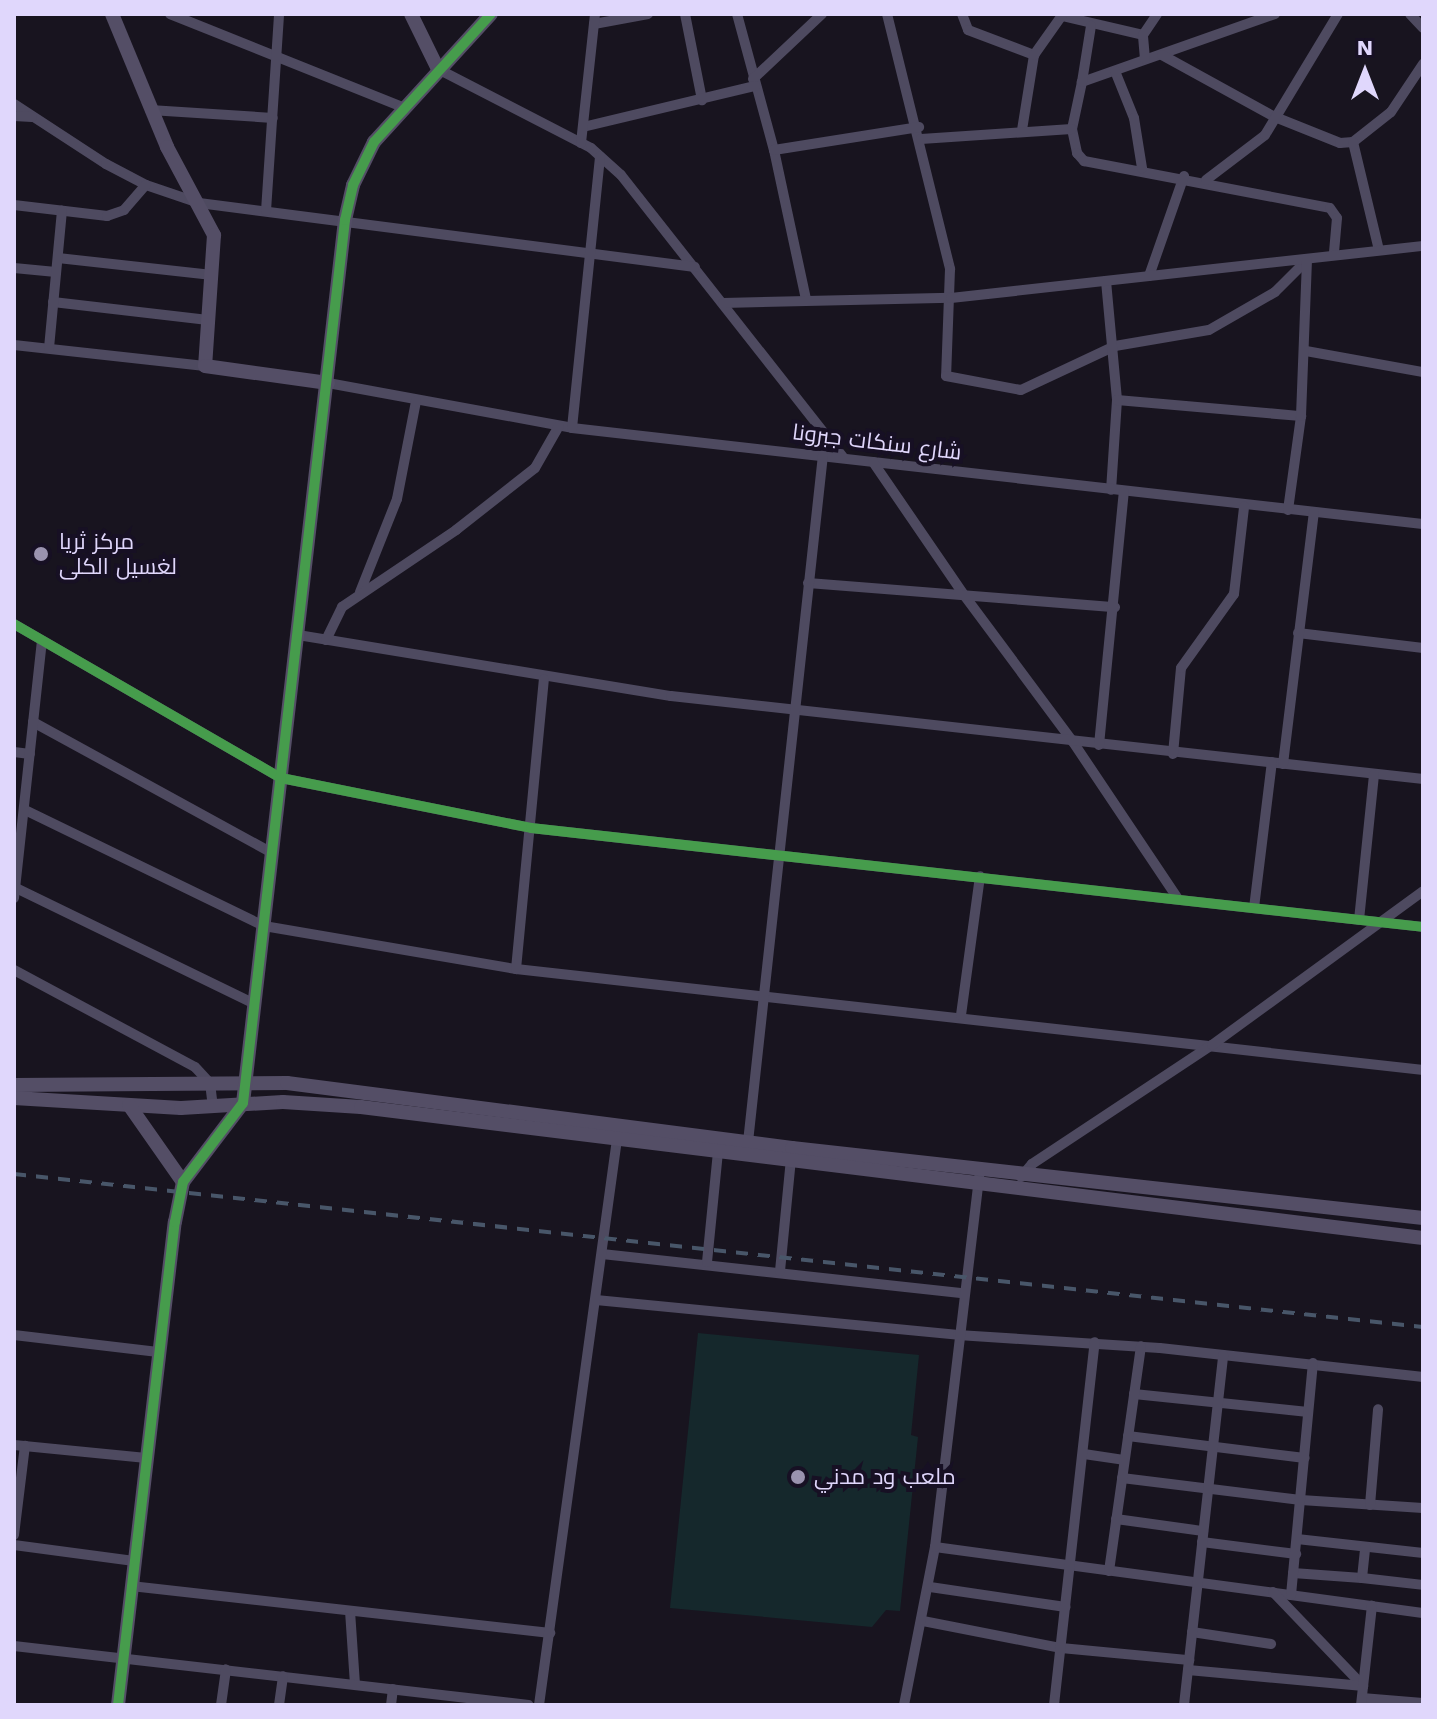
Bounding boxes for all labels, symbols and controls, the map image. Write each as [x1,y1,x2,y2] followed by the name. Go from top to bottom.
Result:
[1325,32,1405,112] north arrow
[1357,35,1373,60] text: N
[791,419,963,465] street label: شارع سنكات جبرونا
[59,528,177,580] place label: مركز ثريا لغسيل الكلى
[30,543,52,565] marker: مركز ثريا لغسيل الكلى
[814,1464,956,1490] place label: ملعب ود مدني
[789,1468,807,1486] marker: ملعب ود مدني

